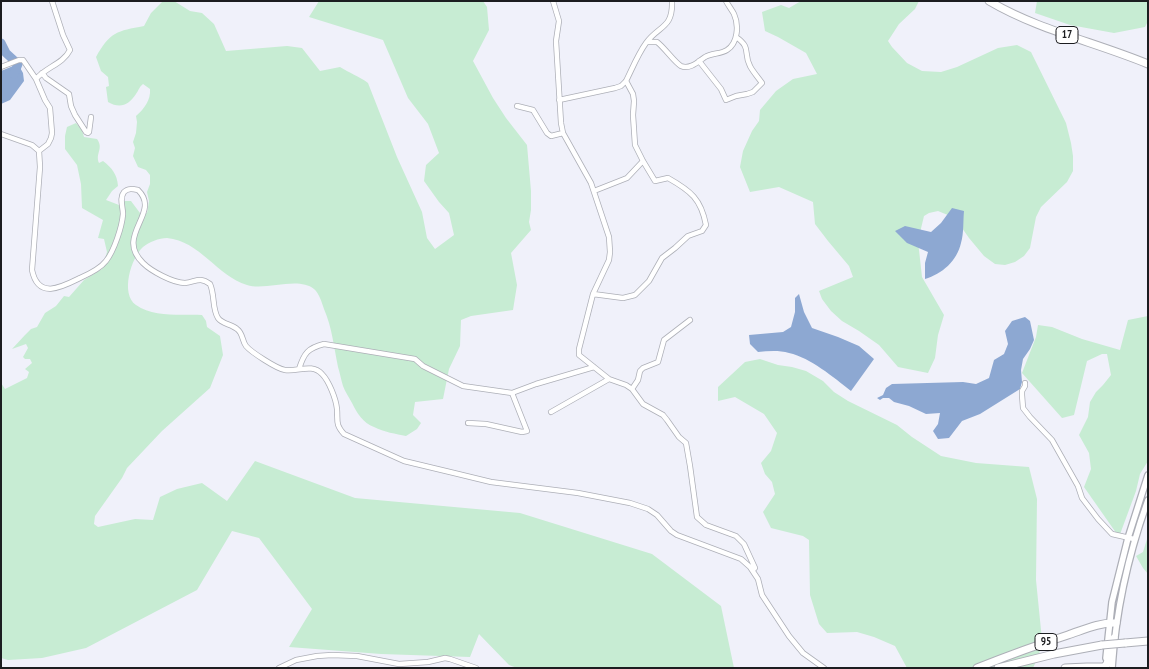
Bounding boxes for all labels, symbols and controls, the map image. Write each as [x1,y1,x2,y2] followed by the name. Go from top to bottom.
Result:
[1056,26,1078,44] road number: 17
[1035,634,1057,650] road number: 95

